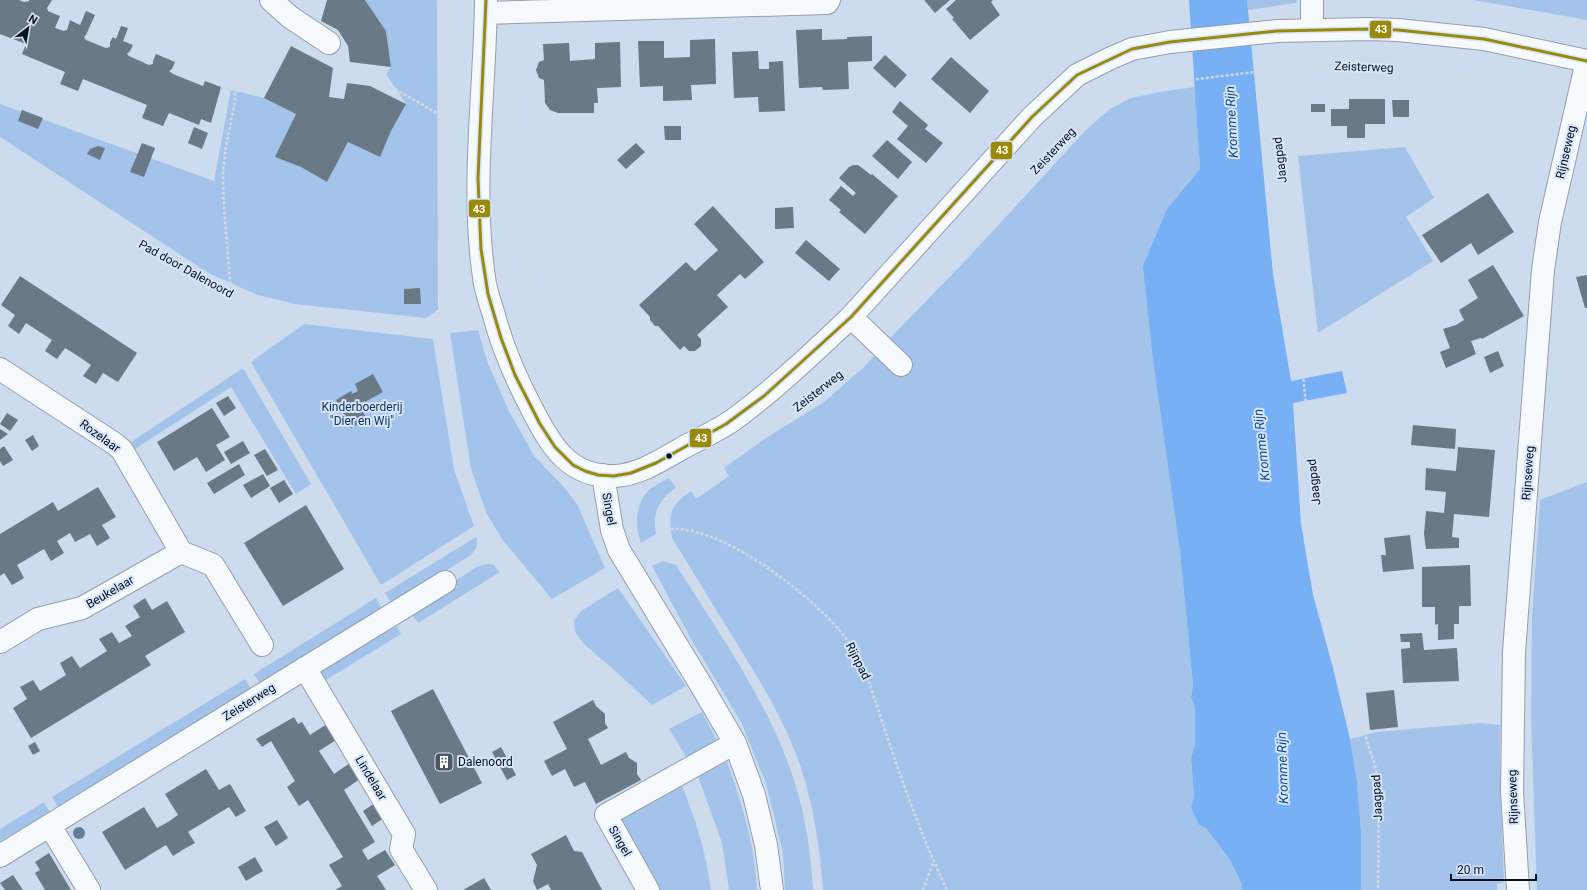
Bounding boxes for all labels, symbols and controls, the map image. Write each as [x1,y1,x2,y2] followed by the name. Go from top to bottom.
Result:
[8,8,48,48] north arrow
[26,12,40,28] text: N
[1369,20,1392,39] line badge: 43
[1375,23,1387,36] text: 43
[1334,59,1394,75] street label: Zeisterweg
[1222,86,1241,158] water label: Kromme Rijn
[1553,124,1579,180] street label: Rijnseweg
[1028,125,1078,177] street label: Zeisterweg
[1270,136,1290,184] street label: Jaagpad
[990,141,1013,160] line badge: 43
[996,144,1008,157] text: 43
[468,199,491,218] line badge: 43
[473,203,485,216] text: 43
[136,237,236,301] street label: Pad door Dalenoord
[790,367,846,415] street label: Zeisterweg
[321,400,403,428] park label: Kinderboerderij "Dier en Wij"
[1250,408,1273,482] water label: Kromme Rijn
[77,417,123,455] street label: Rozelaar
[689,428,712,448] line badge: 43
[695,432,707,445] text: 43
[1519,445,1537,501] street label: Rijnseweg
[664,451,674,461] unlabelled marker
[1305,458,1323,506] street label: Jaagpad
[599,492,619,526] street label: Singel
[84,573,136,611] street label: Beukelaar
[843,640,873,682] street label: Rijnpad
[220,680,278,724] street label: Zeisterweg
[1274,732,1291,804] water label: Kromme Rijn
[433,751,455,773] building icon: Dalenoord
[352,753,390,803] street label: Lindelaar
[458,755,513,769] place label: Dalenoord
[1505,770,1521,824] street label: Rijnseweg
[1369,774,1385,822] street label: Jaagpad
[606,823,634,859] street label: Singel
[1451,856,1536,882] scale bar
[1457,863,1484,877] text: 20 m

